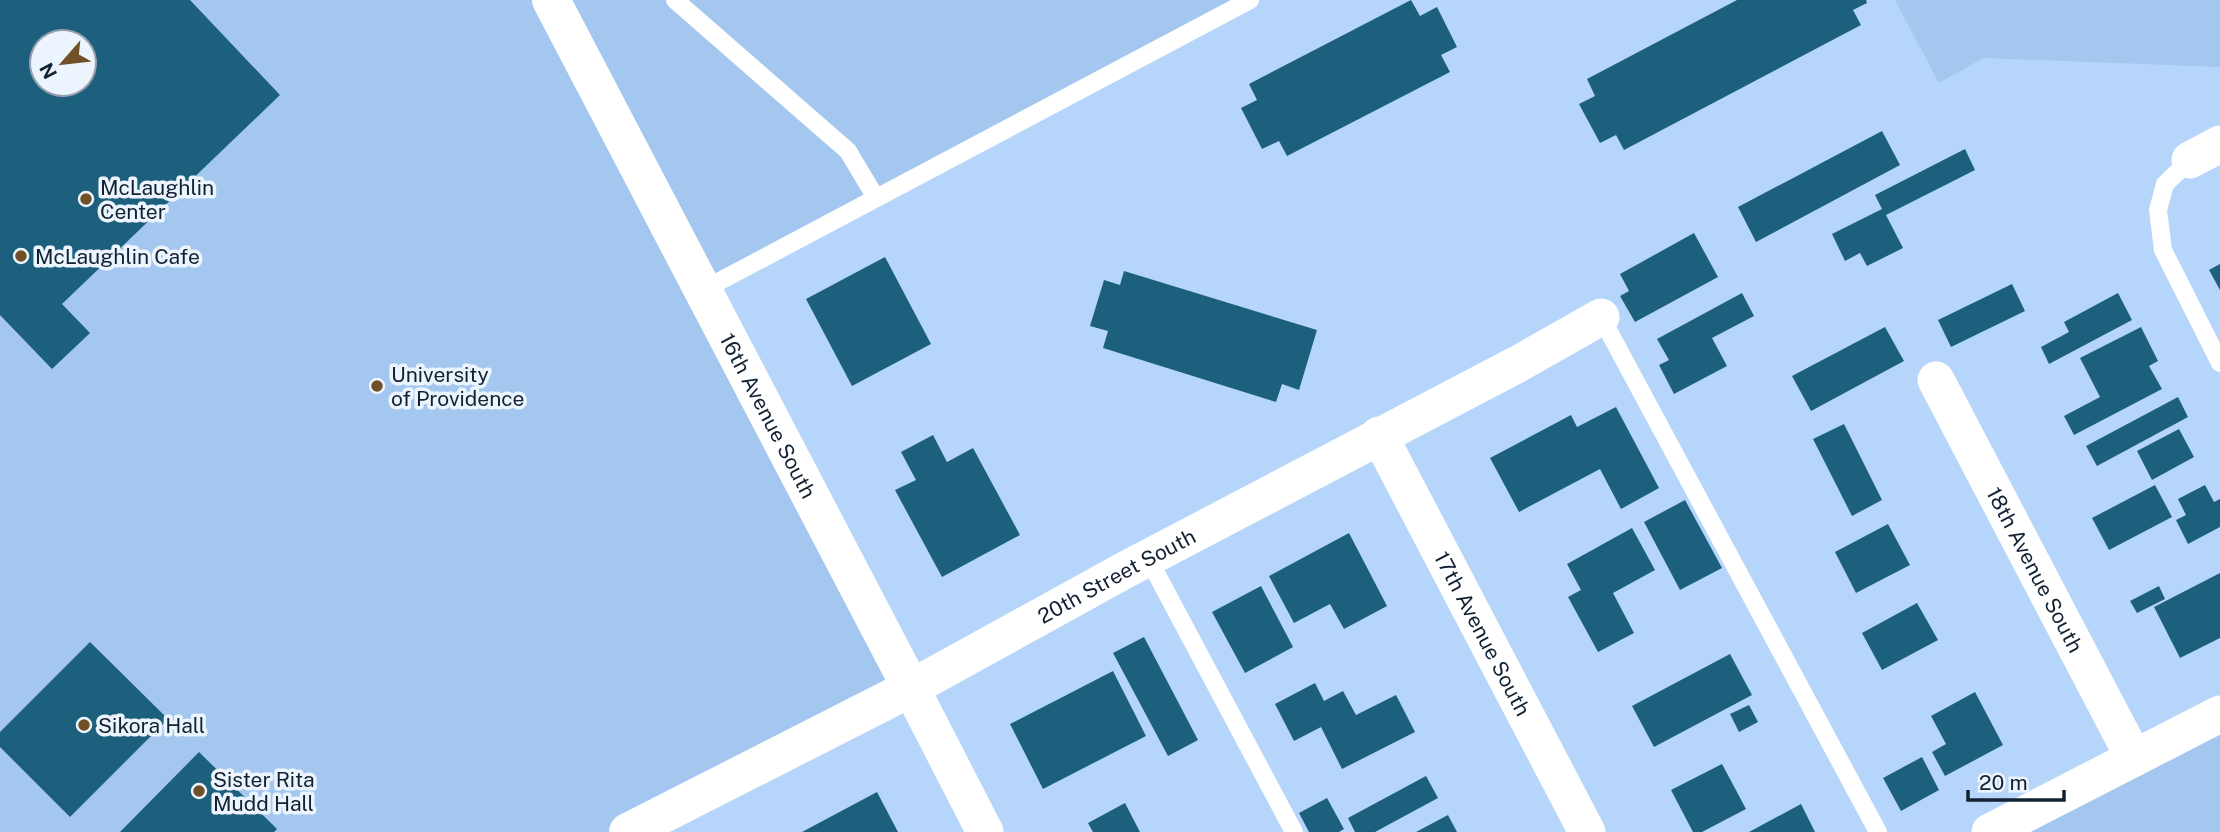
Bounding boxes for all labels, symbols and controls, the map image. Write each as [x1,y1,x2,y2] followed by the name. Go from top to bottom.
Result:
[28,28,98,98] north arrow
[35,59,61,83] text: N
[100,175,214,224] place label: McLaughlin Center
[78,191,94,207] marker: McLaughlin Center
[35,244,200,269] place label: McLaughlin Cafe
[13,248,29,264] marker: McLaughlin Cafe
[715,329,822,502] street label: 16th Avenue South
[391,362,525,411] place label: University of Providence
[369,378,385,394] marker: University of Providence
[1982,483,2089,656] street label: 18th Avenue South
[1033,523,1199,628] street label: 20th Street South
[1430,547,1536,720] street label: 17th Avenue South
[98,713,205,738] place label: Sikora Hall
[76,717,92,733] marker: Sikora Hall
[1968,758,2064,802] scale bar
[213,767,315,816] place label: Sister Rita Mudd Hall
[1979,770,2028,795] text: 20 m
[191,783,207,799] marker: Sister Rita Mudd Hall

